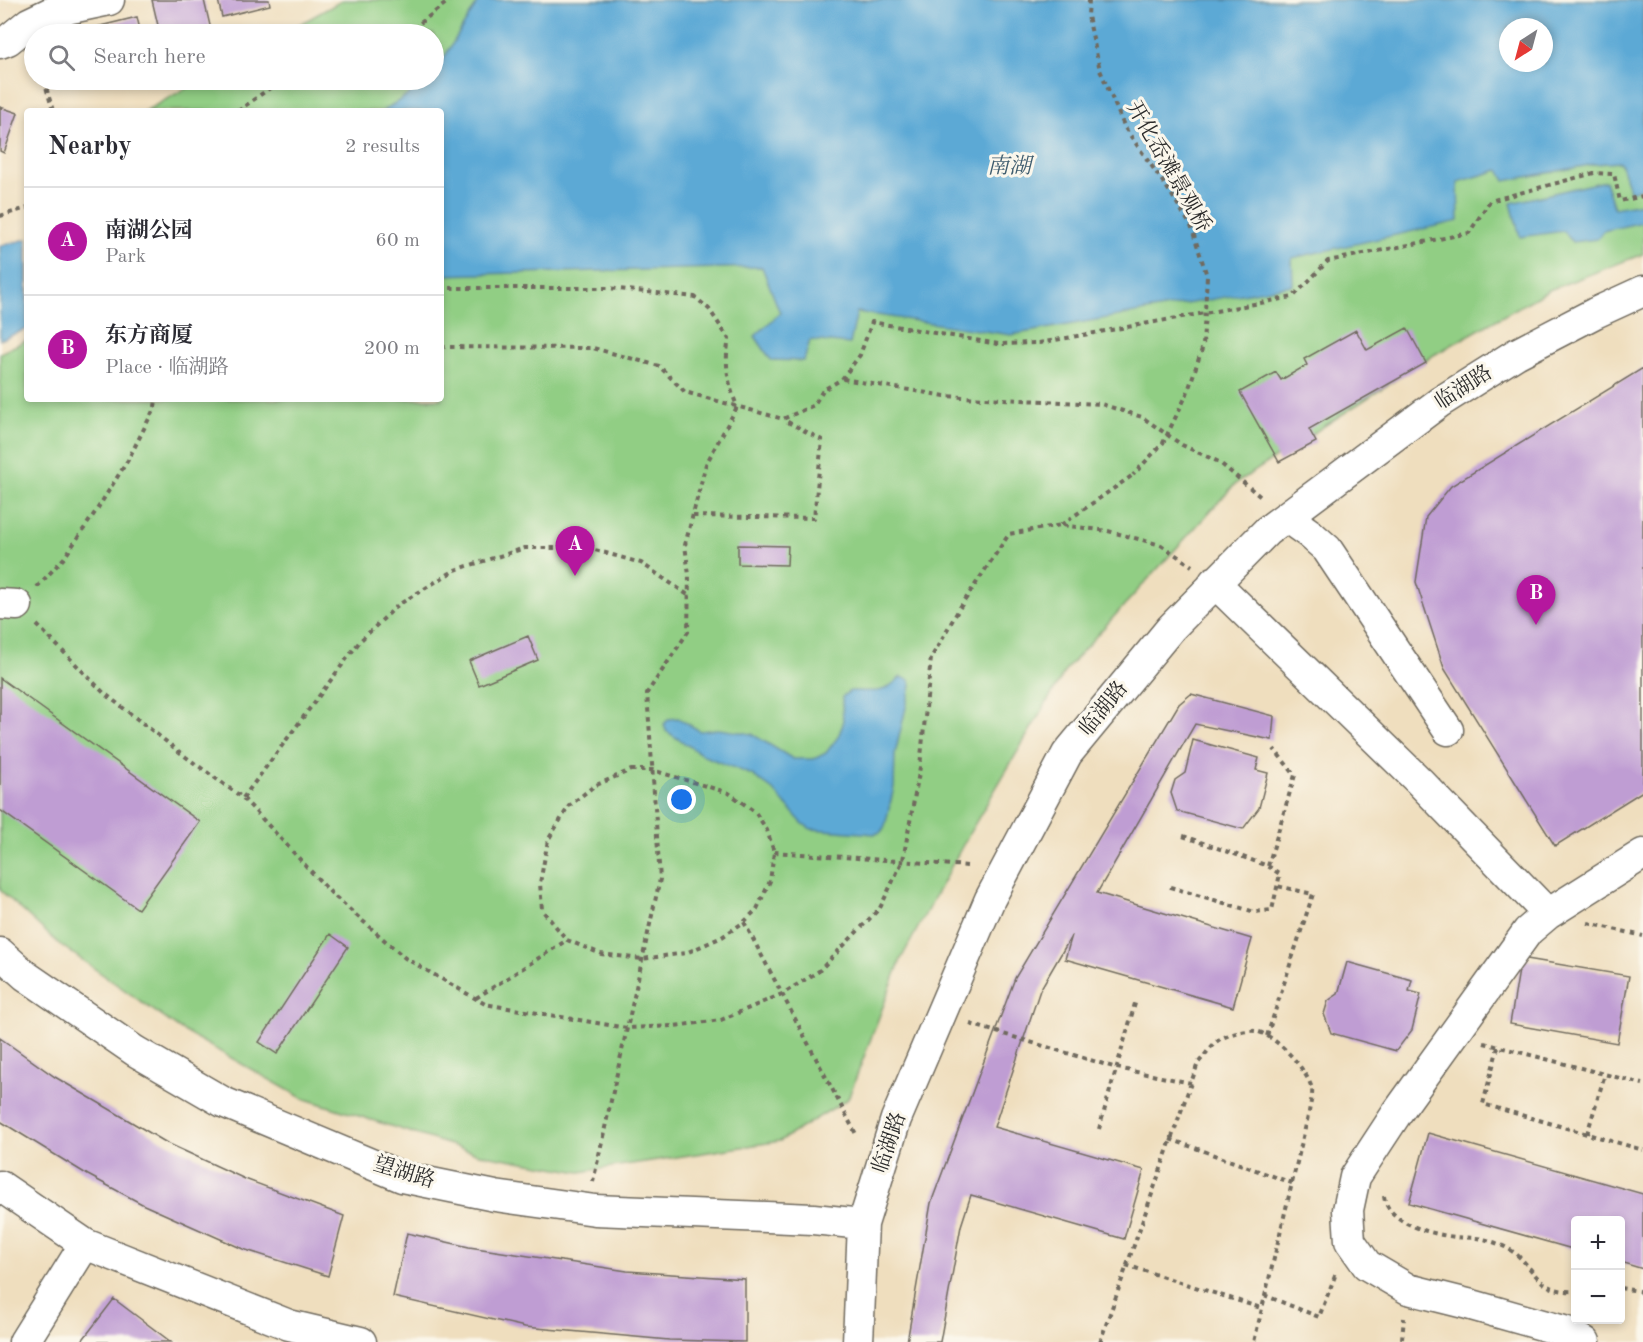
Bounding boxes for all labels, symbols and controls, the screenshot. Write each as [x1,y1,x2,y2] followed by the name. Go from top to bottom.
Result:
[1499,18,1553,72] north arrow
[24,24,444,90] search box
[45,41,78,74] icon: search
[93,46,206,68] text: Search here
[1122,97,1216,236] street label: 开化岙滩景观桥
[48,134,132,160] text: Nearby
[345,137,420,157] text: 2 results
[987,154,1035,178] water label: 南湖
[105,220,193,242] text: 南湖公园
[60,231,75,251] text: A
[375,231,420,251] text: 60 m
[105,247,146,267] text: Park
[105,325,193,347] text: 东方商厦
[60,339,75,359] text: B
[364,339,420,359] text: 200 m
[105,358,229,378] text: Place · 临湖路
[1431,360,1496,414] street label: 临湖路
[556,526,594,576] pin: A
[1516,576,1556,625] pin: B
[1074,677,1132,740] street label: 临湖路
[667,785,696,814] your location
[868,1109,910,1176] street label: 临湖路
[371,1152,438,1192] street label: 望湖路
[1571,1216,1625,1324] map controls
[1571,1216,1625,1270] button: +
[1571,1270,1625,1324] button: −

